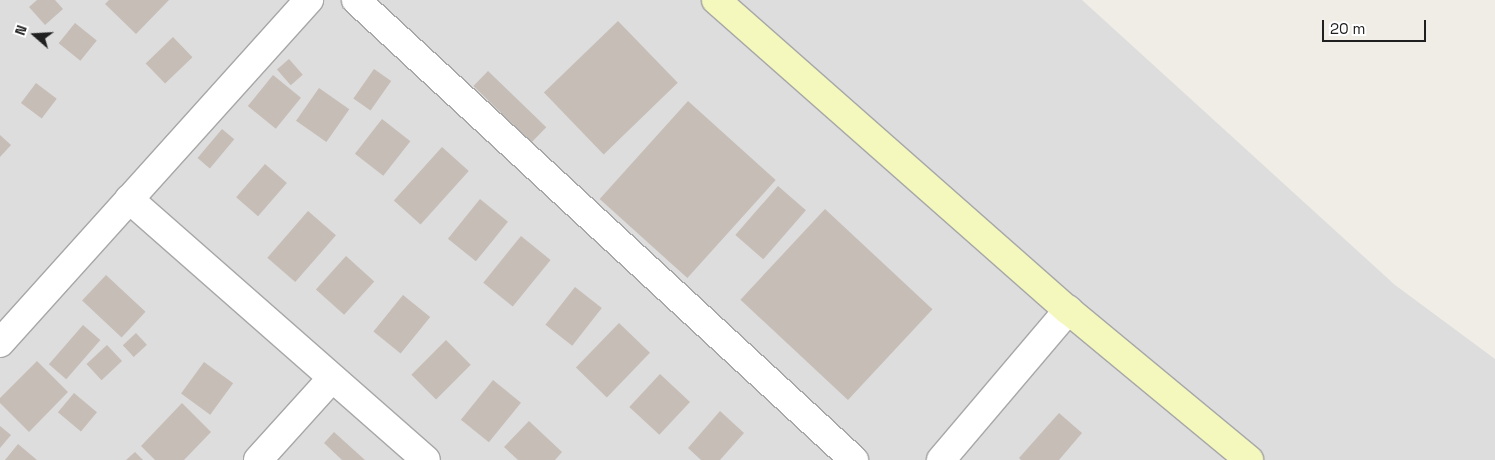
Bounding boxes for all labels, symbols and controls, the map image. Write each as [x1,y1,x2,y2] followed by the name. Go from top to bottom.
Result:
[10,10,60,60] north arrow
[1325,10,1429,42] scale bar
[1330,19,1365,38] text: 20 m
[11,23,31,37] text: N

